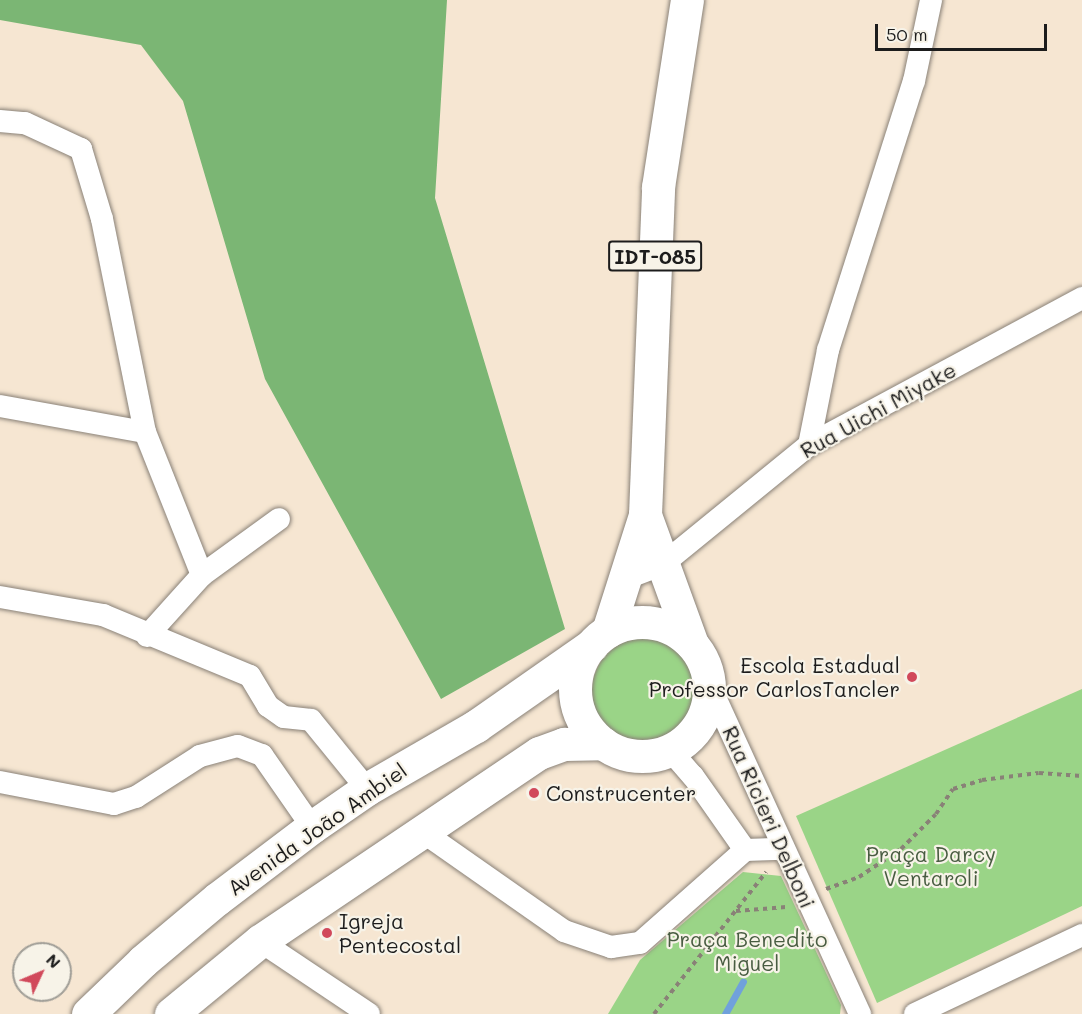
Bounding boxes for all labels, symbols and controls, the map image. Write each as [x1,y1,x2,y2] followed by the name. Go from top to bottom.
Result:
[878,12,1050,50] scale bar
[886,22,928,46] text: 50 m
[607,239,703,273] road number: IDT-085
[796,357,960,463] street label: Rua Uichi Miyake
[649,652,900,702] place label: Escola Estadual Professor CarlosTancler
[905,670,919,684] marker: Escola Estadual Professor CarlosTancler
[717,722,821,912] street label: Rua Ricieri Delboni
[222,758,412,900] street label: Avenida João Ambiel
[546,780,696,806] place label: Construcenter
[527,786,541,800] marker: Construcenter
[866,841,996,891] park label: Praça Darcy Ventaroli
[339,908,461,958] place label: Igreja Pentecostal
[320,926,334,940] marker: Igreja Pentecostal
[667,926,827,976] park label: Praça Benedito Miguel
[12,942,72,1002] north arrow
[42,949,66,972] text: N

